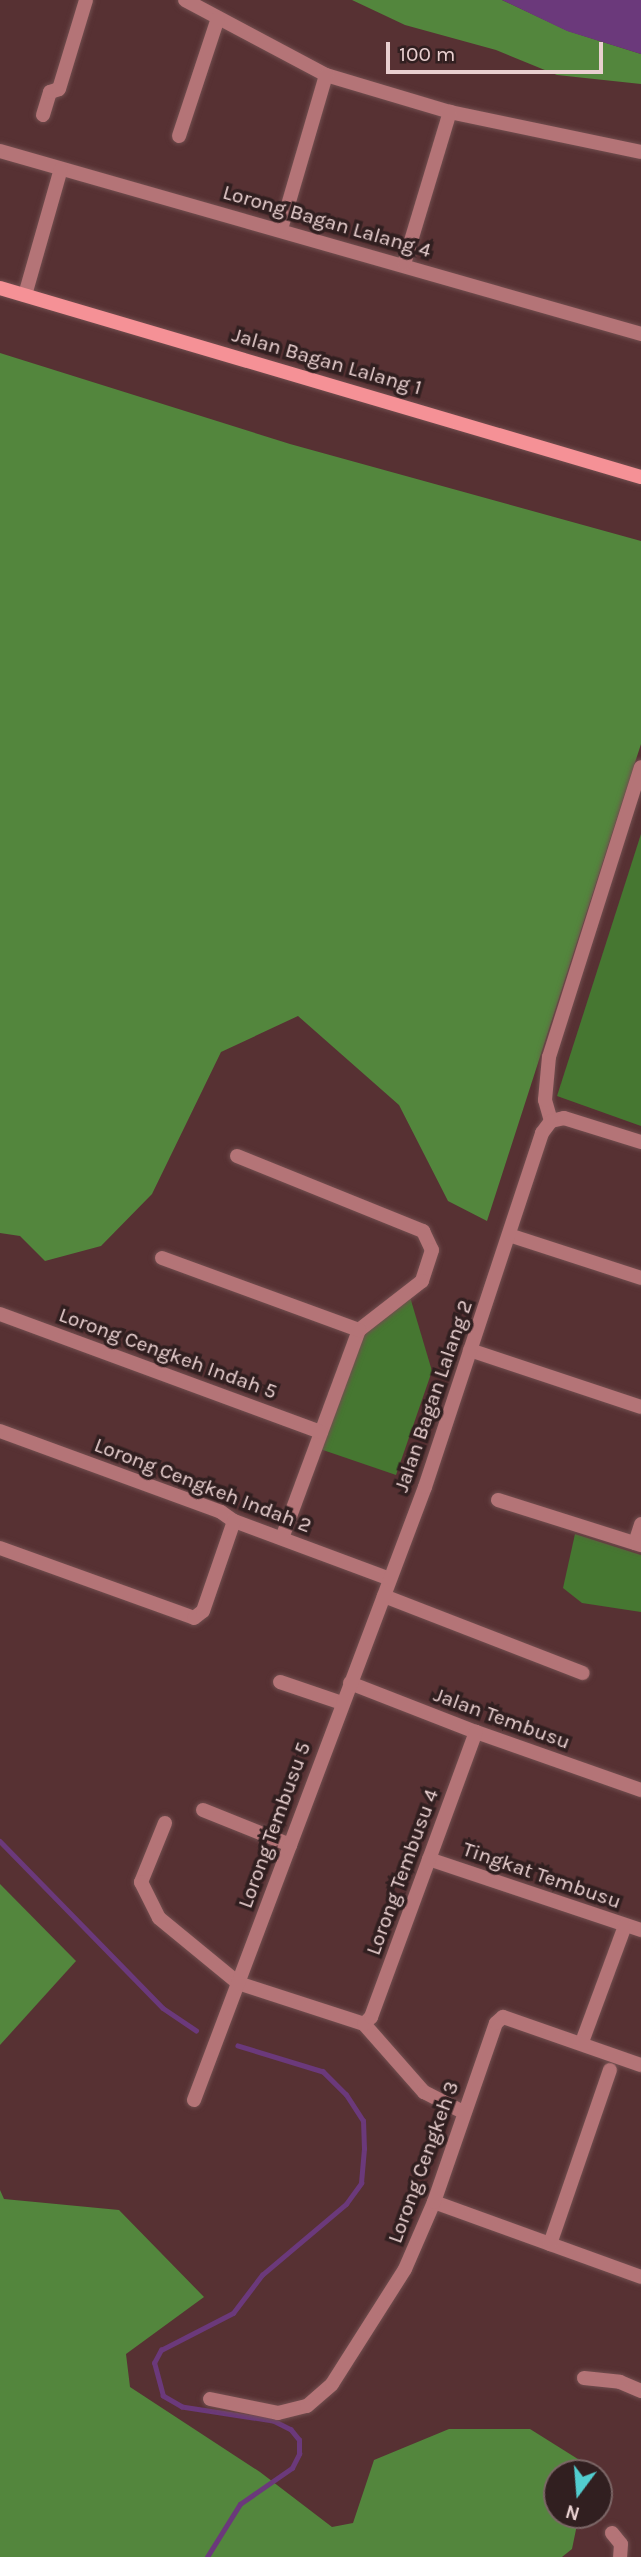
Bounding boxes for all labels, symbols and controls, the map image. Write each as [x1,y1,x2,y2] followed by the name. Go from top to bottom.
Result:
[389,28,606,72] scale bar
[399,42,456,66] text: 100 m
[220,179,434,263] street label: Lorong Bagan Lalang 4
[229,322,425,400] street label: Jalan Bagan Lalang 1
[388,1297,478,1495] street label: Jalan Bagan Lalang 2
[55,1302,281,1404] street label: Lorong Cengkeh Indah 5
[91,1432,315,1538] street label: Lorong Cengkeh Indah 2
[430,1682,574,1754] street label: Jalan Tembusu
[232,1738,316,1912] street label: Lorong Tembusu 5
[360,1786,444,1958] street label: Lorong Tembusu 4
[459,1836,625,1914] street label: Tingkat Tembusu
[382,2077,464,2247] street label: Lorong Cengkeh 3
[543,2459,613,2529] north arrow
[563,2500,582,2525] text: N

